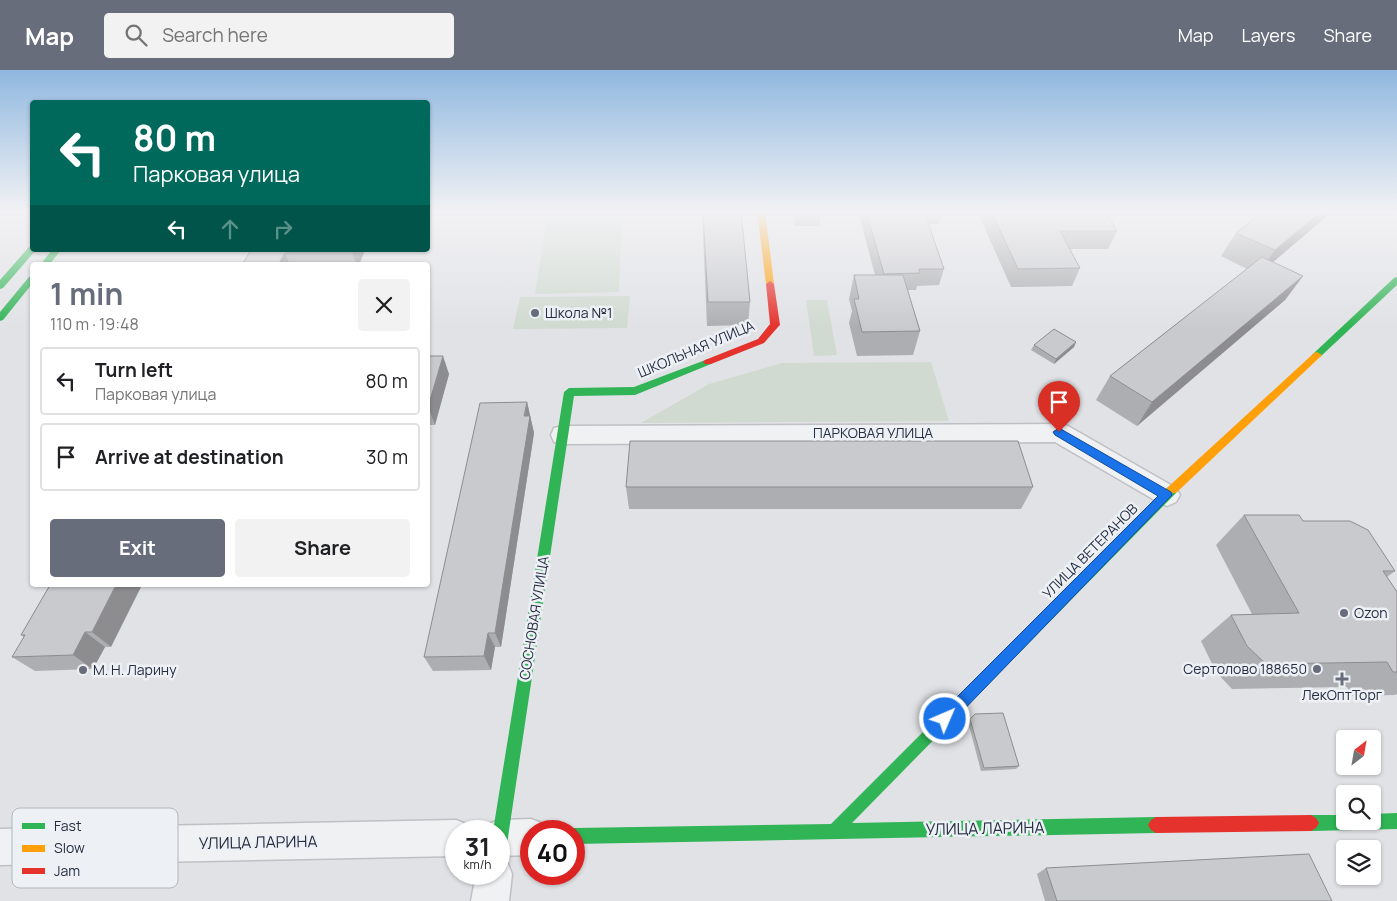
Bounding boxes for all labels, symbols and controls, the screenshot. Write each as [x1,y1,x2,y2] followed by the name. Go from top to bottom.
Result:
[104,13,454,58] search box
[25,19,74,52] text: Map
[122,21,150,49] icon: search
[162,22,268,48] text: Search here
[1178,23,1213,47] text: Map
[1241,23,1295,47] text: Layers
[1323,23,1372,47] text: Share
[133,114,216,162] text: 80 m
[50,120,115,185] icon: left
[133,159,300,189] text: Парковая улица
[163,215,191,243] icon: left
[216,215,244,243] icon: ahead
[269,215,297,243] icon: right
[50,273,123,314] text: 1 min
[358,279,410,331] button: close
[545,303,612,322] place label: Школа №1
[529,307,541,319] marker: Школа №1
[50,313,139,335] text: 110 m · 19:48
[635,315,757,382] street label: ШКОЛЬНАЯ УЛИЦА
[95,357,173,383] text: Turn left
[52,367,80,395] icon: left
[365,368,408,394] text: 80 m
[1038,381,1080,432] pin
[95,383,216,405] text: Парковая улица
[1045,388,1073,416] icon: arrive
[813,423,933,442] street label: ПАРКОВАЯ УЛИЦА
[52,443,80,471] icon: arrive
[95,444,284,470] text: Arrive at destination
[366,444,408,470] text: 30 m
[1038,499,1142,602] street label: УЛИЦА ВЕТЕРАНОВ
[50,519,225,577] button: Exit
[235,519,410,577] button: Share
[514,555,553,681] street label: СОСНОВАЯ УЛИЦА
[1354,603,1388,622] place label: Ozon
[1338,607,1350,619] marker: Ozon
[1183,659,1307,678] place label: Сертолово 188650
[93,660,177,679] place label: М. Н. Ларину
[1311,663,1323,675] marker: Сертолово 188650
[77,664,89,676] marker: М. Н. Ларину
[1336,673,1348,685] marker: ЛекОптТорг
[1302,685,1383,704] place label: ЛекОптТорг
[918,692,970,744] position arrow
[1336,730,1381,775] north arrow
[1336,730,1381,885] map controls
[1336,785,1381,830] button: search
[12,808,178,888] legend
[54,816,82,835] text: Fast
[925,816,1045,840] street label: УЛИЦА ЛАРИНА
[520,820,585,885] speed limit sign: 40
[465,829,490,864] text: 31
[198,830,318,854] street label: УЛИЦА ЛАРИНА
[54,838,85,857] text: Slow
[1336,840,1381,885] button: layers
[464,856,491,873] text: km/h
[54,861,80,880] text: Jam

